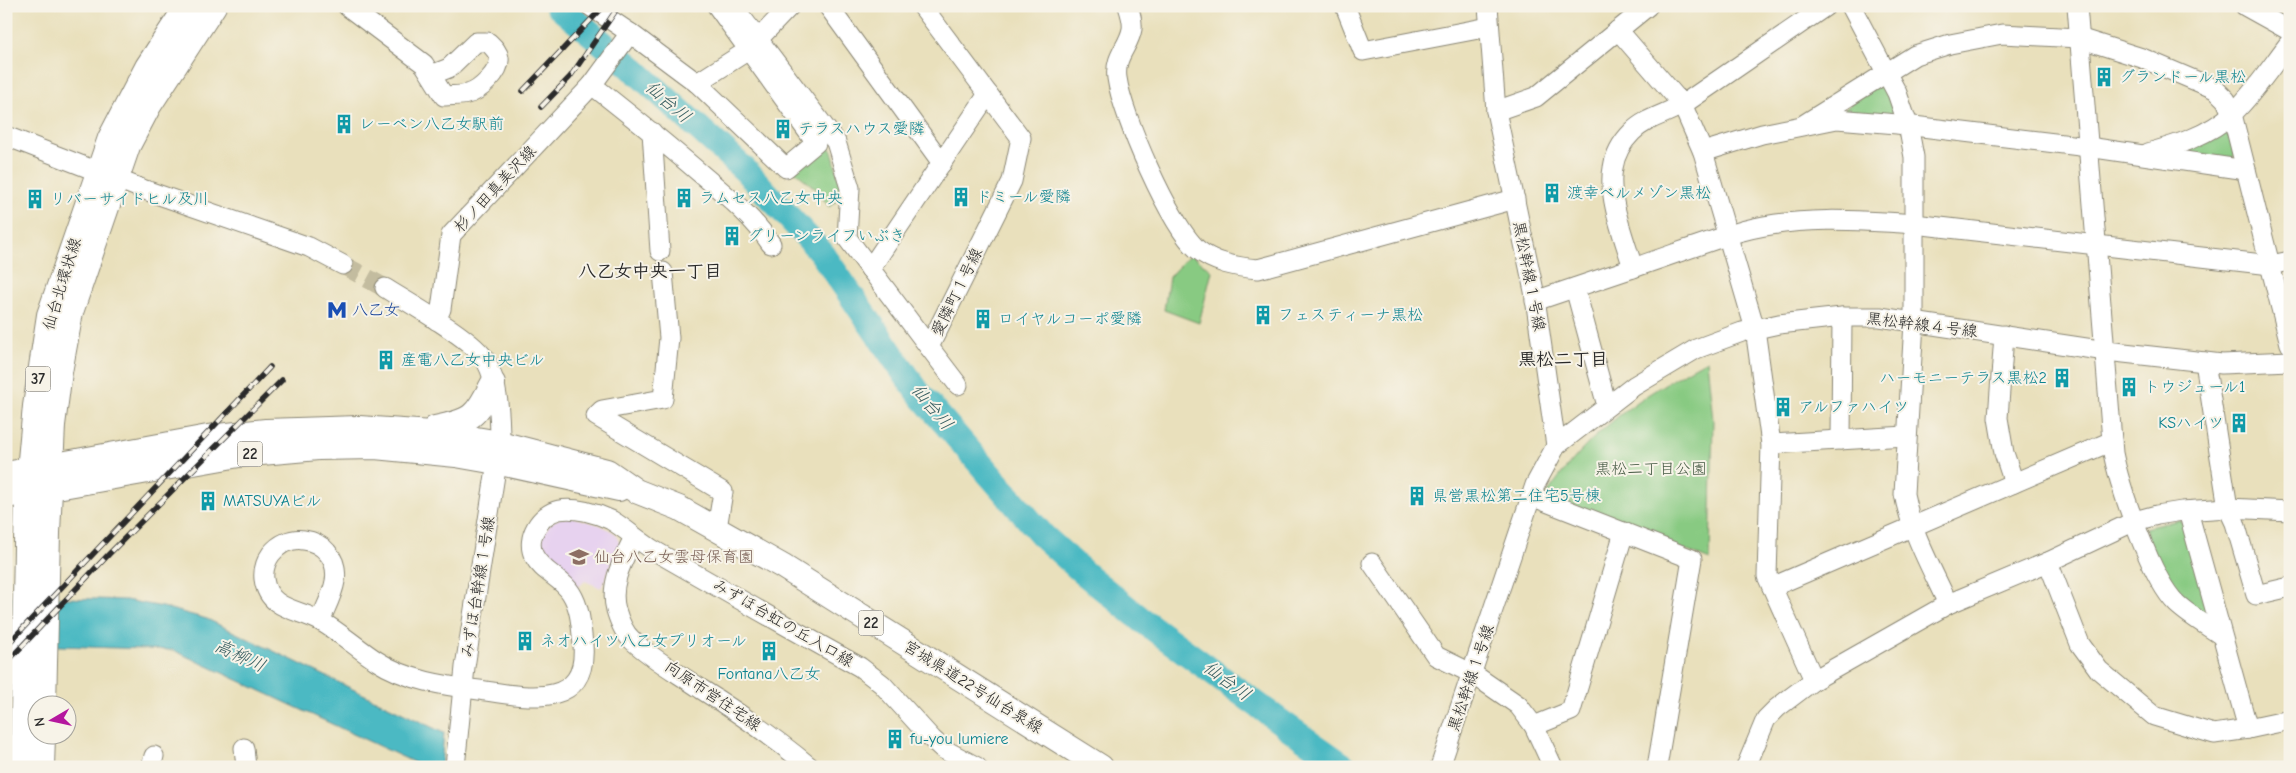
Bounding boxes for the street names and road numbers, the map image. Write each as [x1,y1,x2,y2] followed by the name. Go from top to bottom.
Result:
[450,142,540,236] street label: 杉ノ田真美沢線
[1509,219,1549,333] street label: 黒松幹線１号線
[39,235,85,333] street label: 仙台北環状線
[928,245,986,339] street label: 愛隣町１号線
[1865,309,1979,341] street label: 黒松幹線４号線
[26,366,50,392] road number: 37
[238,442,262,466] road number: 22
[458,515,498,659] street label: みずほ台幹線１号線
[709,575,857,671] street label: みずほ台虹の丘入口線
[858,610,884,636] road number: 22
[1444,622,1498,734] street label: 黒松幹線１号線
[900,637,1046,737] street label: 宮城県道22号仙台泉線
[662,657,764,735] street label: 向原市営住宅線

